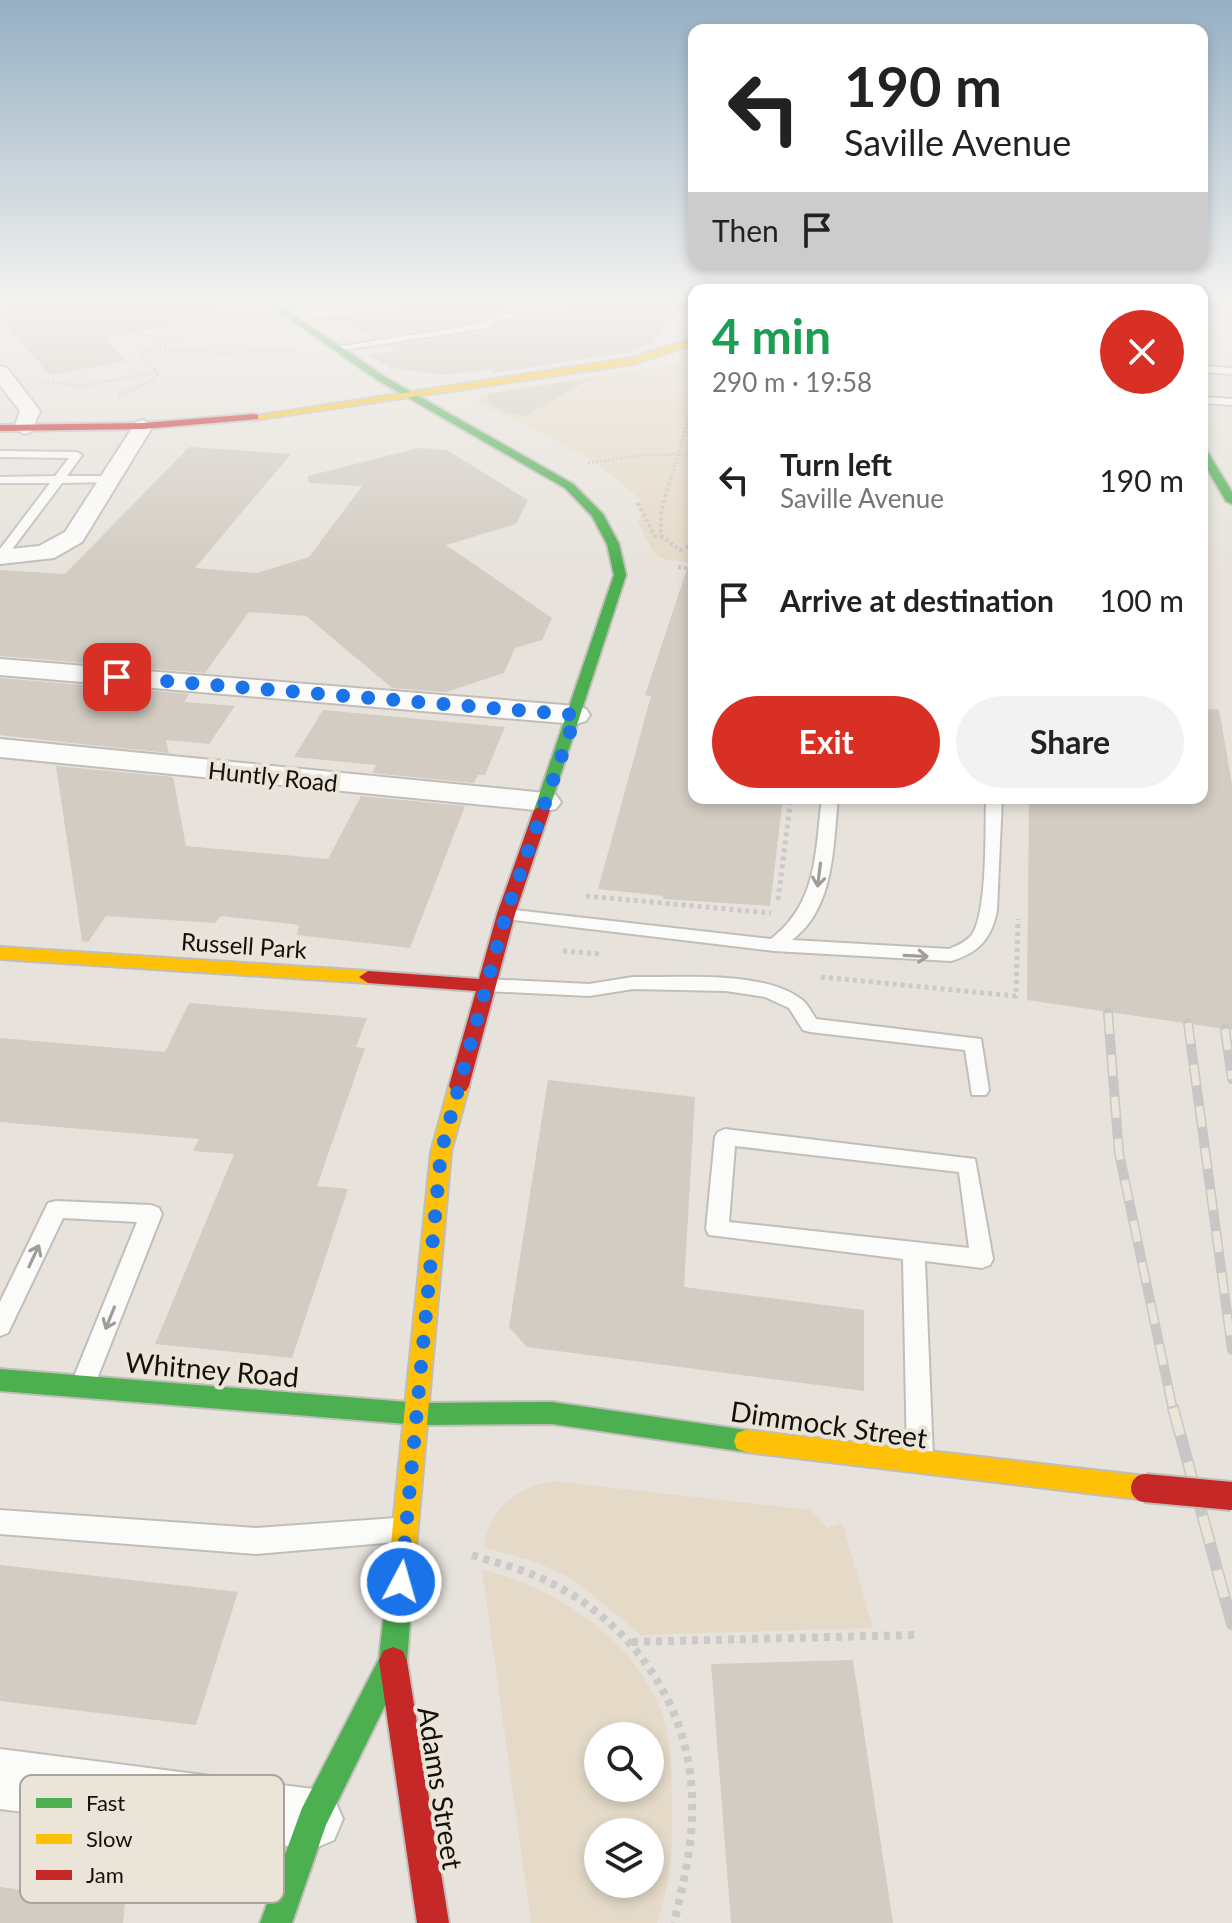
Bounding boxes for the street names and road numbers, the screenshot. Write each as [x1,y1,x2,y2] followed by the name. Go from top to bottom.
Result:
[207,755,339,797] street label: Huntly Road
[180,926,309,964] street label: Russell Park
[124,1344,300,1394] street label: Whitney Road
[729,1393,929,1455] street label: Dimmock Street
[411,1704,471,1872] street label: Adams Street

